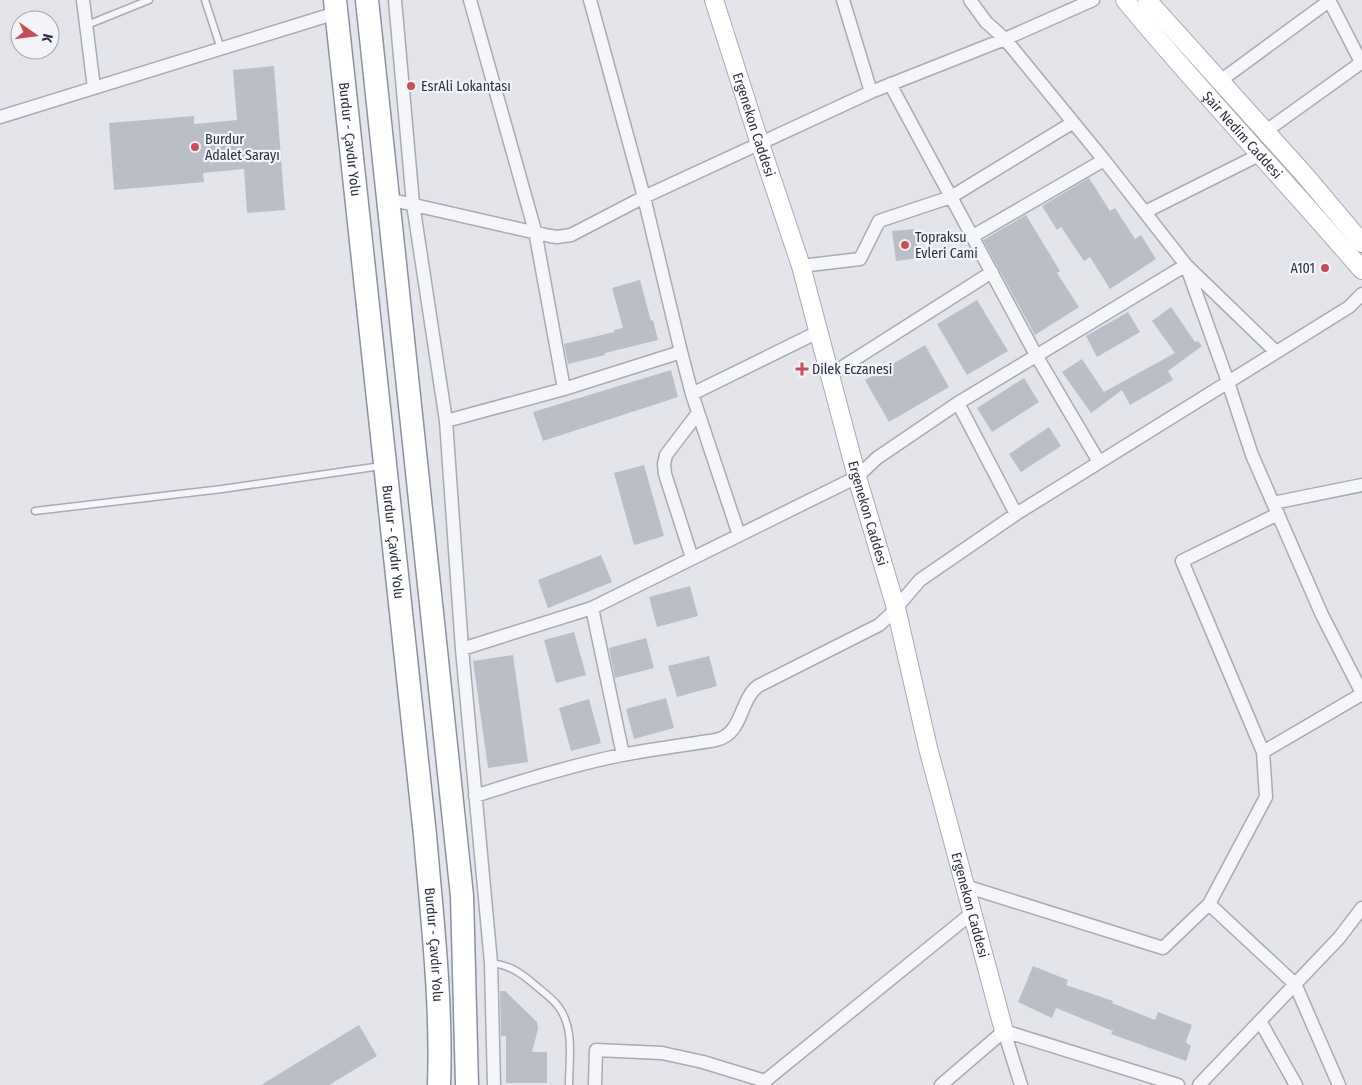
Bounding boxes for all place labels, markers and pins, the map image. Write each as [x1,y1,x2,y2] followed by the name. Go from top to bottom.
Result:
[421,78,511,95] place label: EsrAli Lokantası
[405,80,417,92] marker: EsrAli Lokantası
[205,131,280,164] place label: Burdur Adalet Sarayı
[189,141,201,153] marker: Burdur Adalet Sarayı
[915,229,978,262] place label: Topraksu Evleri Cami
[899,239,911,251] marker: Topraksu Evleri Cami
[1290,260,1315,277] place label: A101
[1319,262,1331,274] marker: A101
[812,361,892,378] place label: Dilek Eczanesi
[796,363,808,375] marker: Dilek Eczanesi

